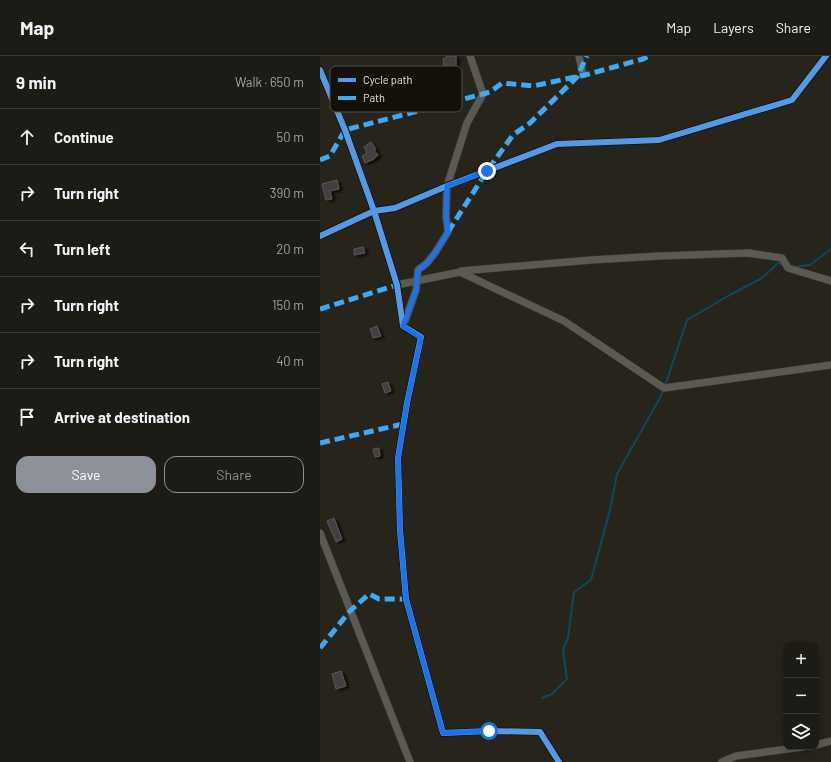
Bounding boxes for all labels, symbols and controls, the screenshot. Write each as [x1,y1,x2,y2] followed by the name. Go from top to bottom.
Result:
[20,16,54,39] text: Map
[666,19,691,36] text: Map
[713,19,754,36] text: Layers
[776,19,811,36] text: Share
[330,66,462,112] legend
[16,72,56,92] text: 9 min
[363,73,413,86] text: Cycle path
[235,74,304,90] text: Walk · 650 m
[363,91,385,104] text: Path
[16,126,38,148] icon: ahead
[54,128,114,146] text: Continue
[277,129,304,145] text: 50 m
[478,162,496,180] route end
[16,182,38,204] icon: right
[54,184,119,202] text: Turn right
[270,185,304,201] text: 390 m
[16,238,38,260] icon: left
[54,240,110,258] text: Turn left
[276,241,304,257] text: 20 m
[16,294,38,316] icon: right
[54,296,119,314] text: Turn right
[272,297,304,313] text: 150 m
[16,350,38,372] icon: right
[54,352,119,370] text: Turn right
[276,353,304,369] text: 40 m
[16,406,38,428] icon: arrive
[54,408,190,426] text: Arrive at destination
[16,456,156,493] button: Save
[164,456,304,493] button: Share
[783,642,819,750] map controls
[783,642,819,678] button: +
[783,678,819,714] button: −
[783,714,819,750] button: layers
[480,722,498,740] route start

